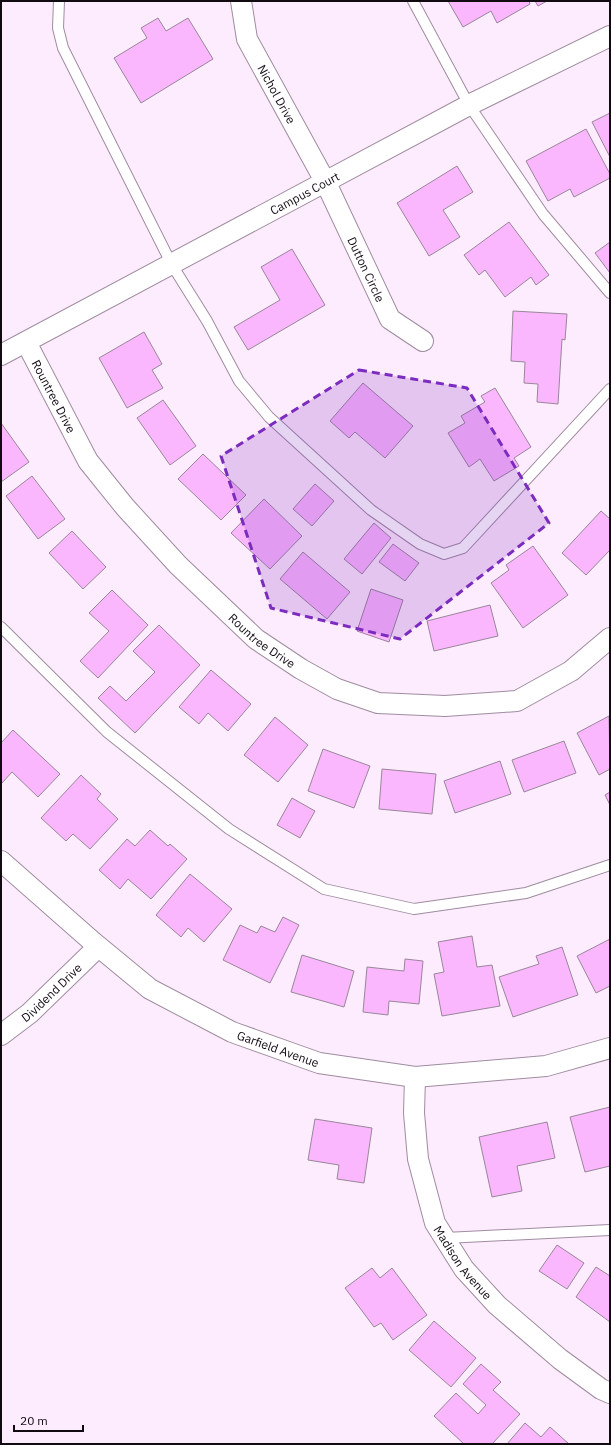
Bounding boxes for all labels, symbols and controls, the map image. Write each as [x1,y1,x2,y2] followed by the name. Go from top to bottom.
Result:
[255,62,300,126] street label: Nichol Drive
[267,168,342,218] street label: Campus Court
[345,234,388,305] street label: Dutton Circle
[29,357,80,436] street label: Rountree Drive
[226,610,299,671] street label: Rountree Drive
[18,960,85,1025] street label: Dividend Drive
[235,1027,321,1070] street label: Garfield Avenue
[431,1223,496,1303] street label: Madison Avenue
[14,1407,83,1433] scale bar
[20,1413,48,1428] text: 20 m

